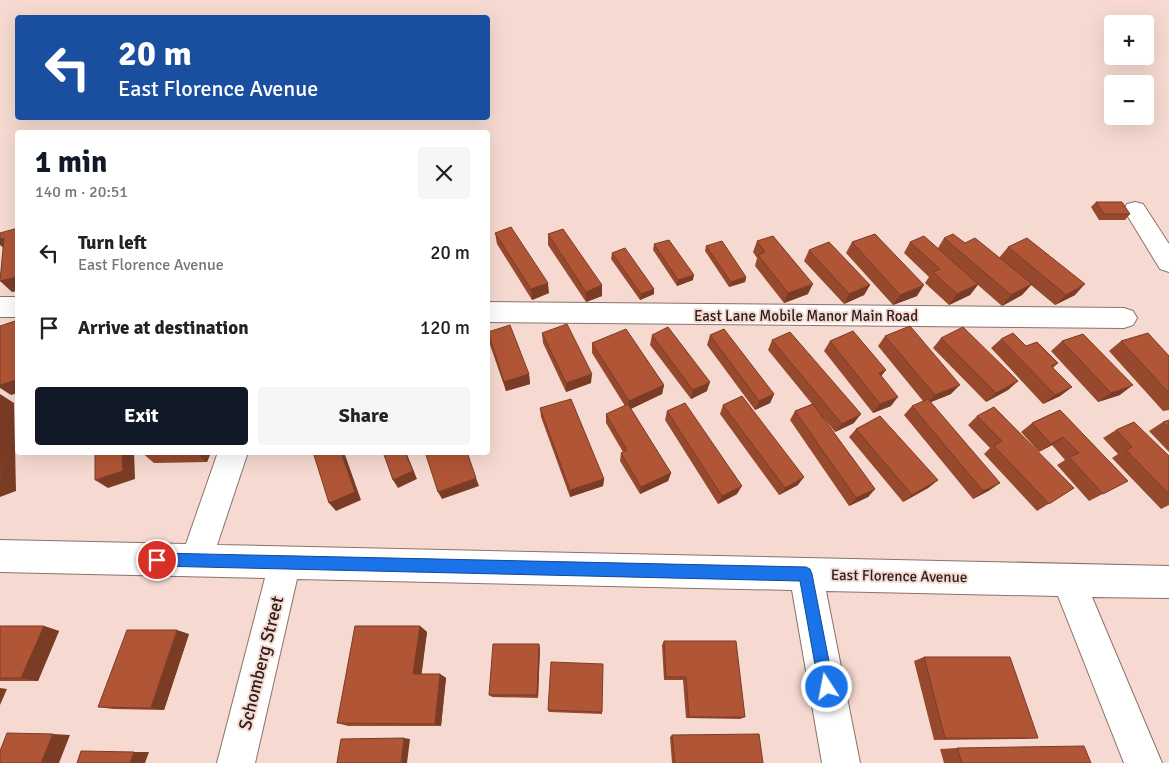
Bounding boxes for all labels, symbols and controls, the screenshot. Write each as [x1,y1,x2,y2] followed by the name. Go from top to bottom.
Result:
[1104,15,1154,125] map controls
[1104,15,1154,65] button: +
[118,32,192,75] text: 20 m
[35,35,100,100] icon: left
[118,75,318,102] text: East Florence Avenue
[1104,75,1154,125] button: −
[35,144,107,181] text: 1 min
[418,147,470,199] button: close
[35,182,128,202] text: 140 m · 20:51
[78,231,147,255] text: Turn left
[35,239,63,267] icon: left
[430,241,470,265] text: 20 m
[78,255,224,275] text: East Florence Avenue
[694,307,918,325] street label: East Lane Mobile Manor Main Road
[35,314,63,342] icon: arrive
[78,316,249,340] text: Arrive at destination
[420,316,470,340] text: 120 m
[35,387,248,445] button: Exit
[258,387,470,445] button: Share
[136,539,178,581] pin
[143,546,171,574] icon: arrive
[831,566,967,586] street label: East Florence Avenue
[234,594,288,732] street label: Schomberg Street
[800,660,852,712] position arrow

